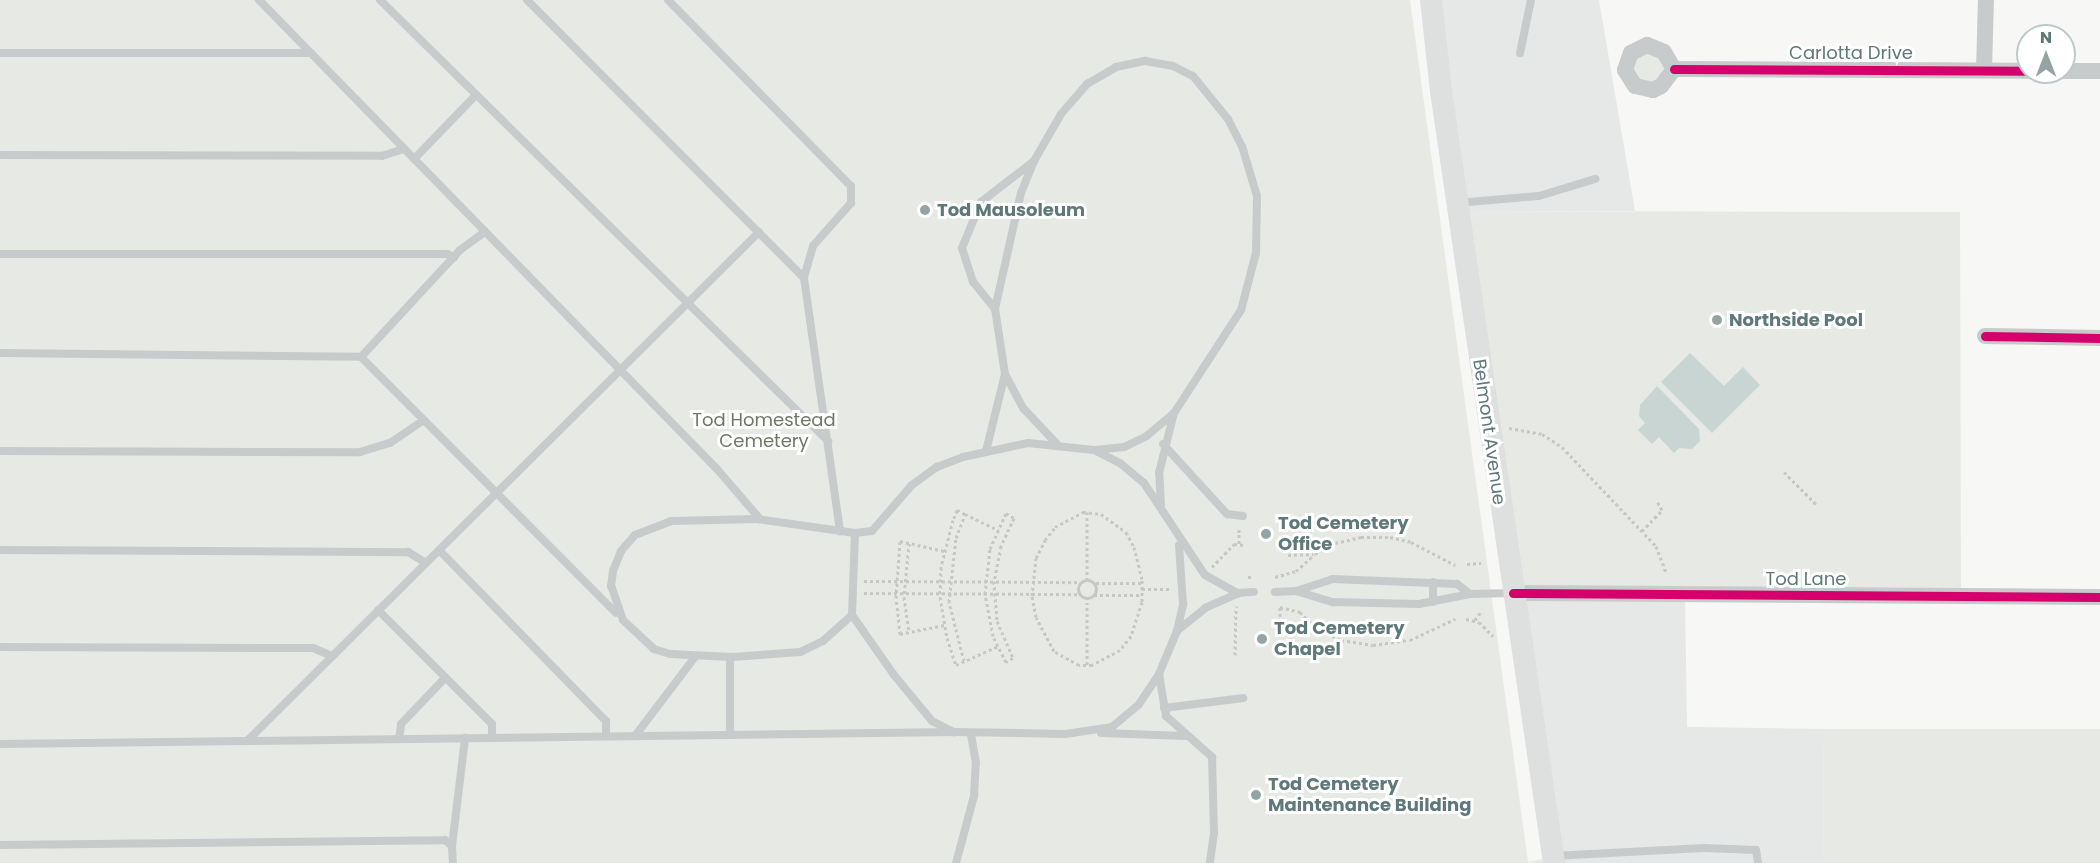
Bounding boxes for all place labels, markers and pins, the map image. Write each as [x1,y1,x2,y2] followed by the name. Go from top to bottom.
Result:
[937,199,1085,221] place label: Tod Mausoleum
[918,203,932,217] marker: Tod Mausoleum
[1729,309,1863,331] place label: Northside Pool
[1710,313,1724,327] marker: Northside Pool
[1278,513,1409,556] place label: Tod Cemetery Office
[1259,527,1273,541] marker: Tod Cemetery Office
[1274,618,1405,660] place label: Tod Cemetery Chapel
[1255,632,1269,646] marker: Tod Cemetery Chapel
[1268,774,1471,816] place label: Tod Cemetery Maintenance Building
[1249,788,1263,802] marker: Tod Cemetery Maintenance Building

